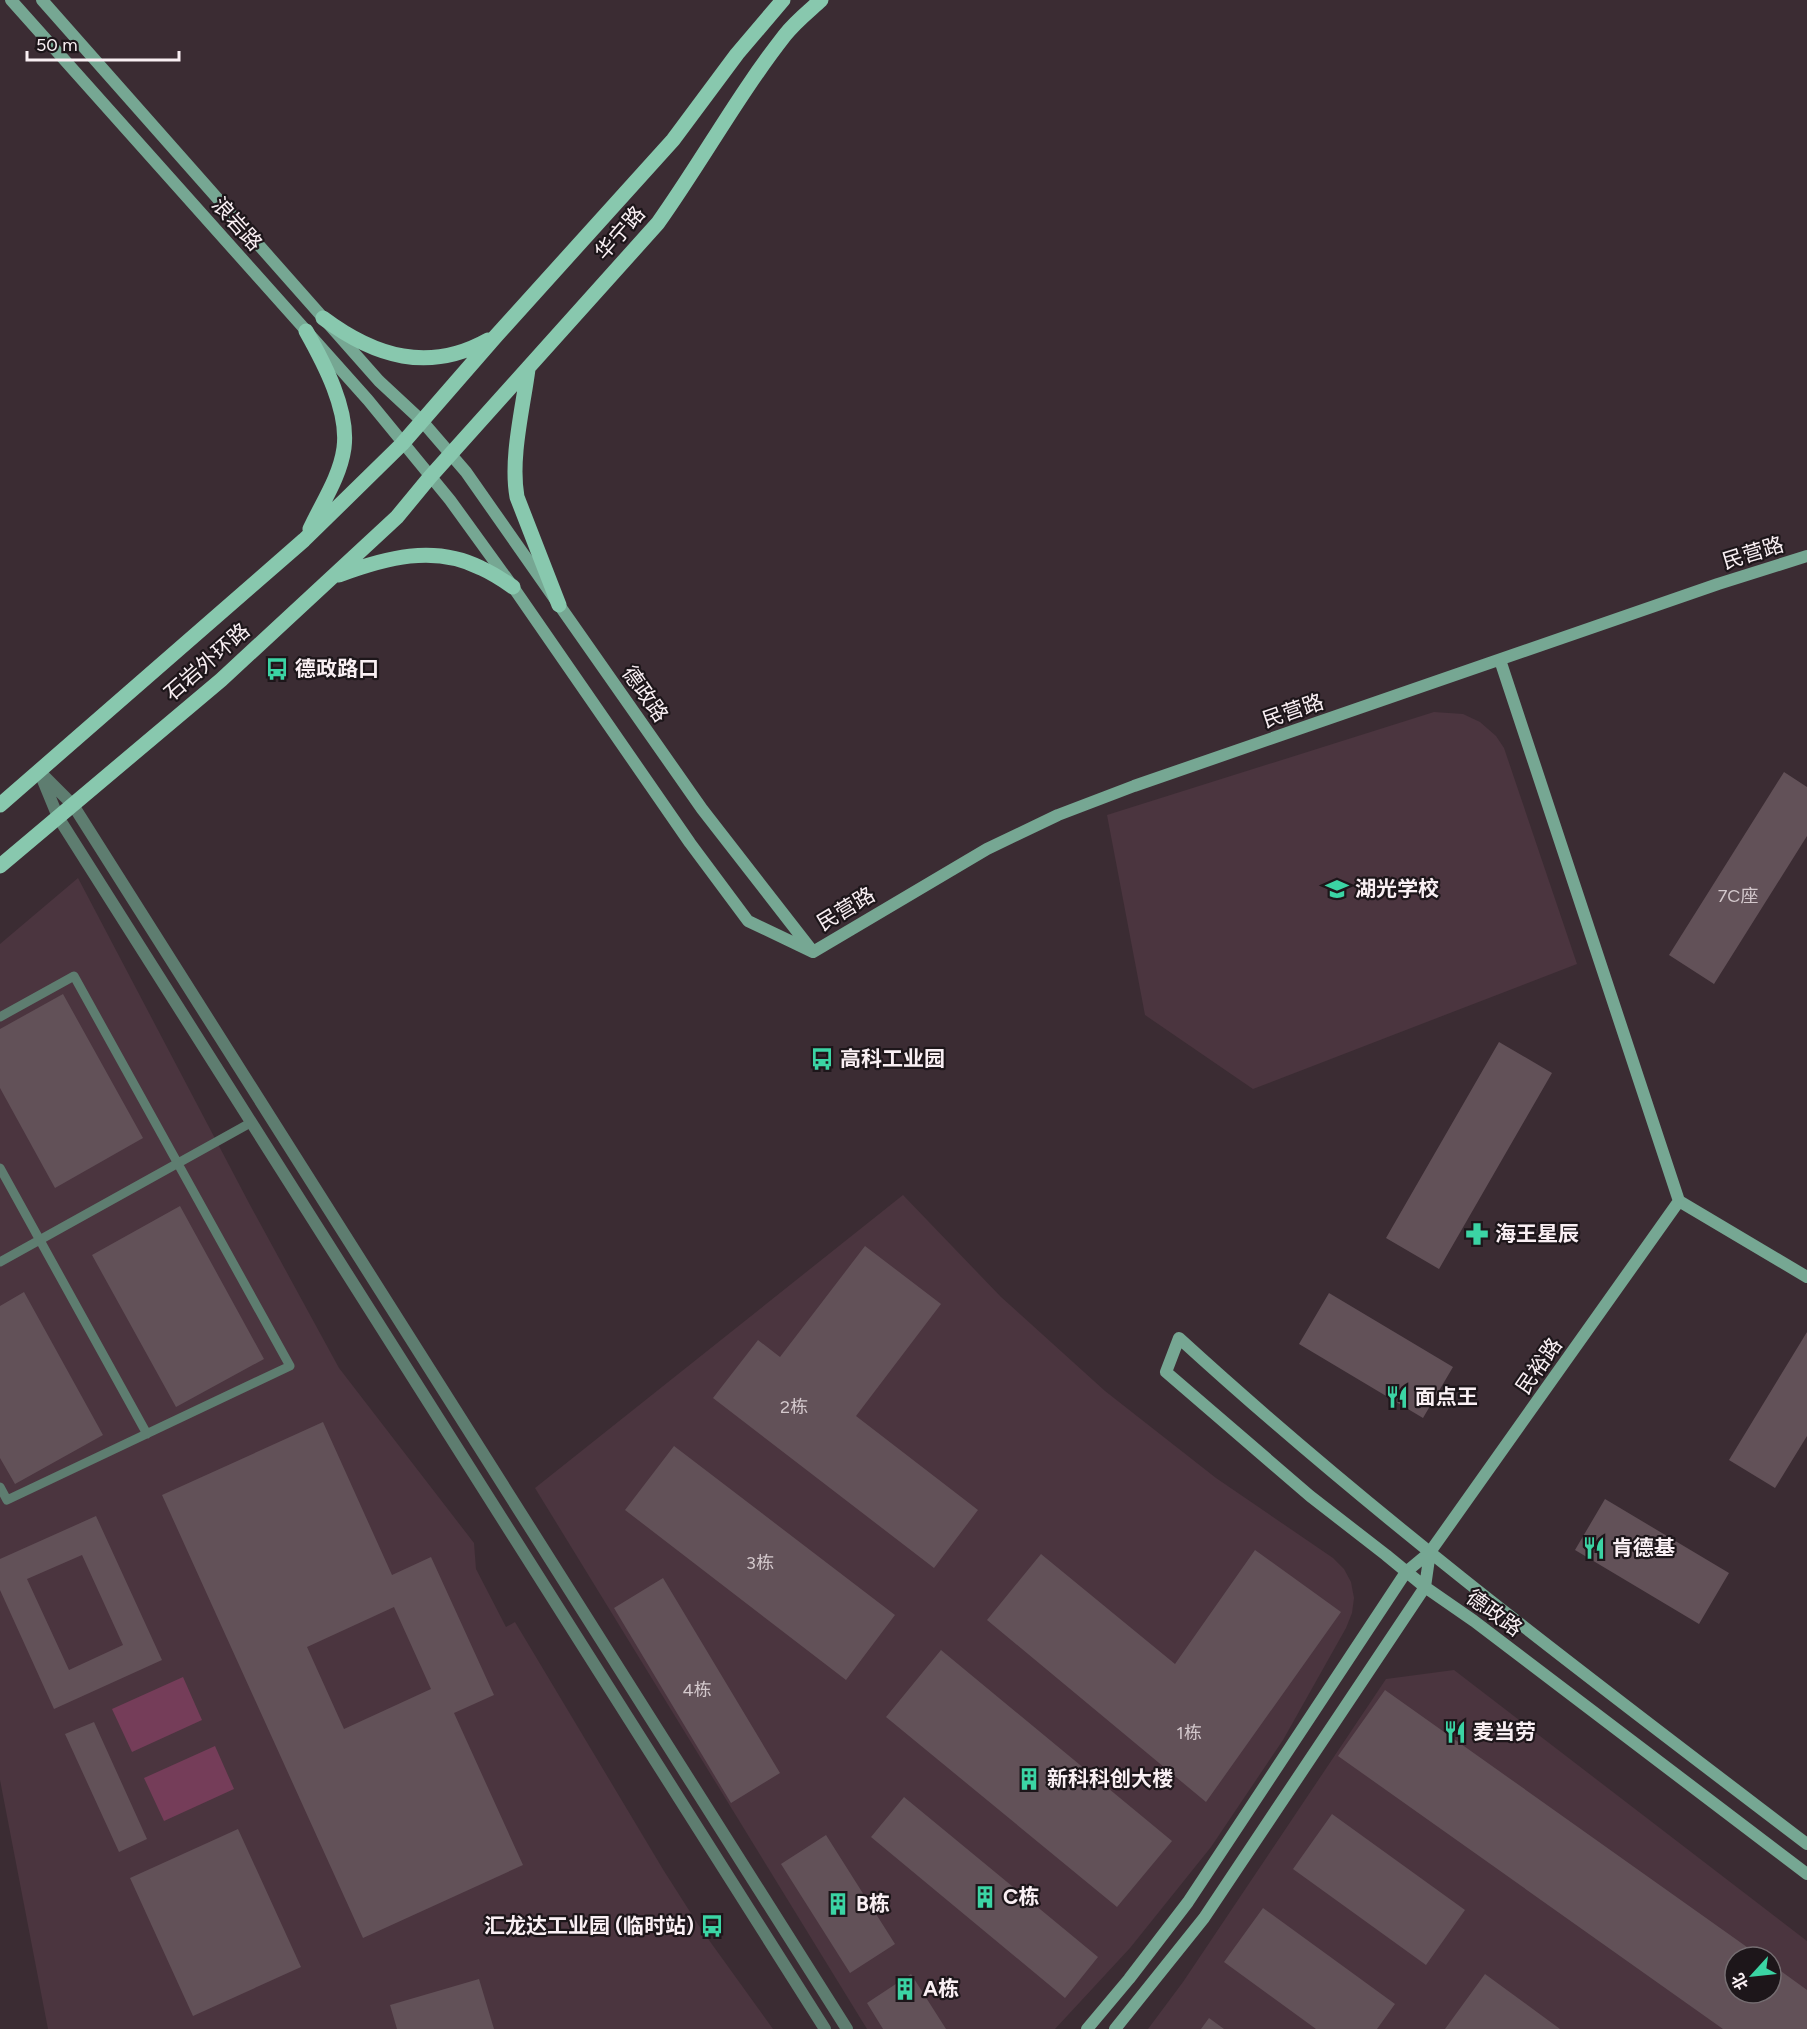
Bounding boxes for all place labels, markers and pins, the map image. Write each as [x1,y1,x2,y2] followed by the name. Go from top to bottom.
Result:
[264,656,290,682] bus stop icon: 德政路口
[295,656,379,681] place label: 德政路口
[1324,876,1350,902] school or university icon: 湖光学校
[1355,876,1439,901] place label: 湖光学校
[809,1046,835,1072] bus stop icon: 高科工业园
[840,1046,945,1071] place label: 高科工业园
[1464,1221,1490,1247] pharmacy icon: 海王星辰
[1495,1221,1579,1246] place label: 海王星辰
[1384,1384,1410,1410] restaurant icon: 面点王
[1415,1384,1478,1409] place label: 面点王
[1581,1535,1607,1561] restaurant icon: 肯德基
[1612,1535,1675,1560] place label: 肯德基
[1442,1719,1468,1745] restaurant icon: 麦当劳
[1473,1719,1536,1744] place label: 麦当劳
[1016,1766,1042,1792] building icon: 新科科创大楼
[1047,1766,1173,1791] place label: 新科科创大楼
[972,1884,998,1910] building icon: C栋
[1003,1884,1039,1909] place label: C栋
[825,1891,851,1917] building icon: B栋
[856,1891,890,1916] place label: B栋
[484,1913,694,1938] place label: 汇龙达工业园 (临时站)
[699,1913,725,1939] bus stop icon: 汇龙达工业园 (临时站)
[892,1976,918,2002] building icon: A栋
[923,1976,959,2001] place label: A栋

